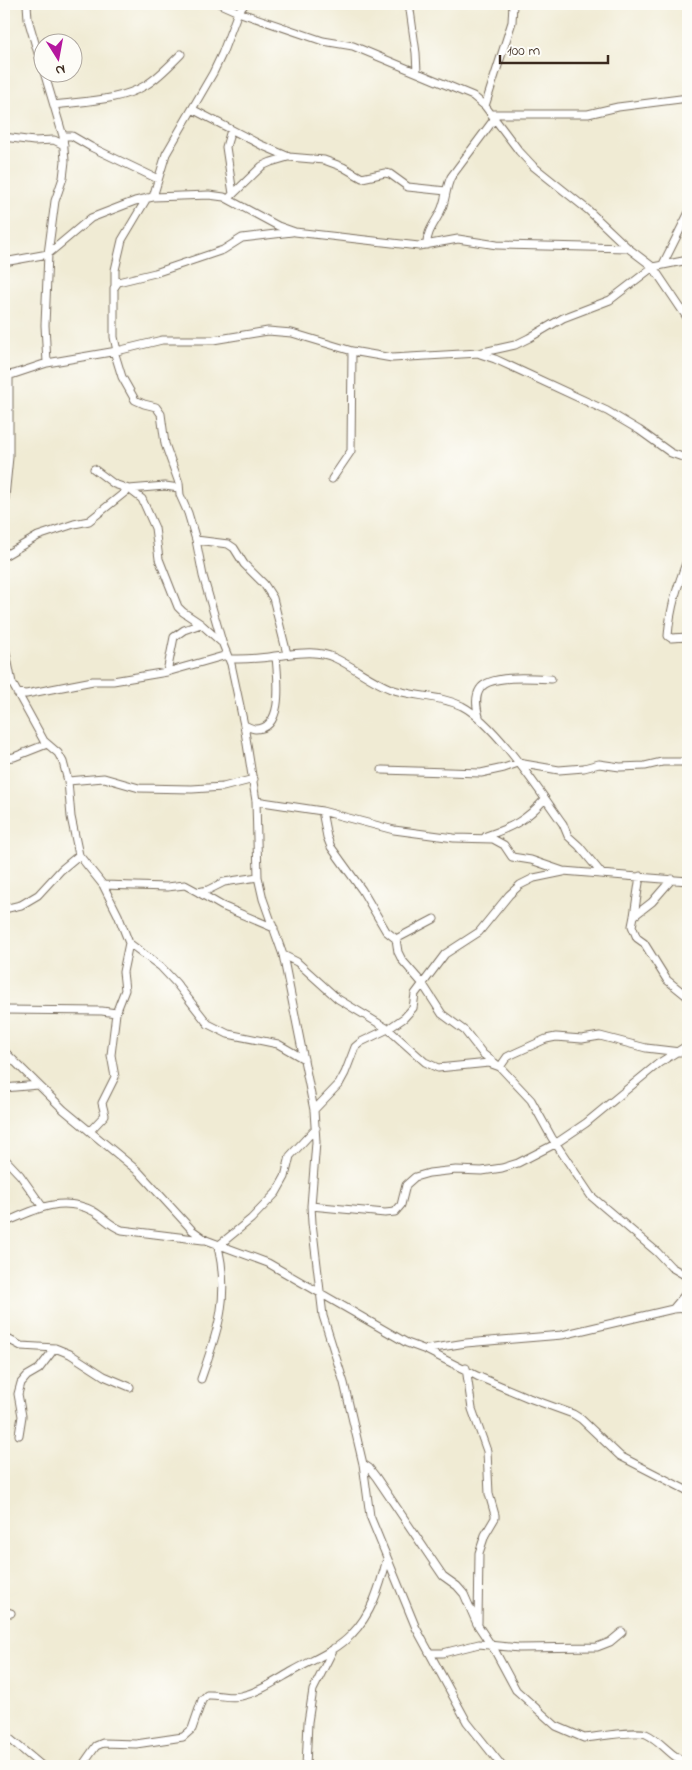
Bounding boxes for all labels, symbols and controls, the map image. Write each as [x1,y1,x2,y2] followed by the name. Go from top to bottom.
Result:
[32,32,82,82] north arrow
[500,32,607,64] scale bar
[507,40,540,62] text: 100 m
[54,58,67,80] text: N

